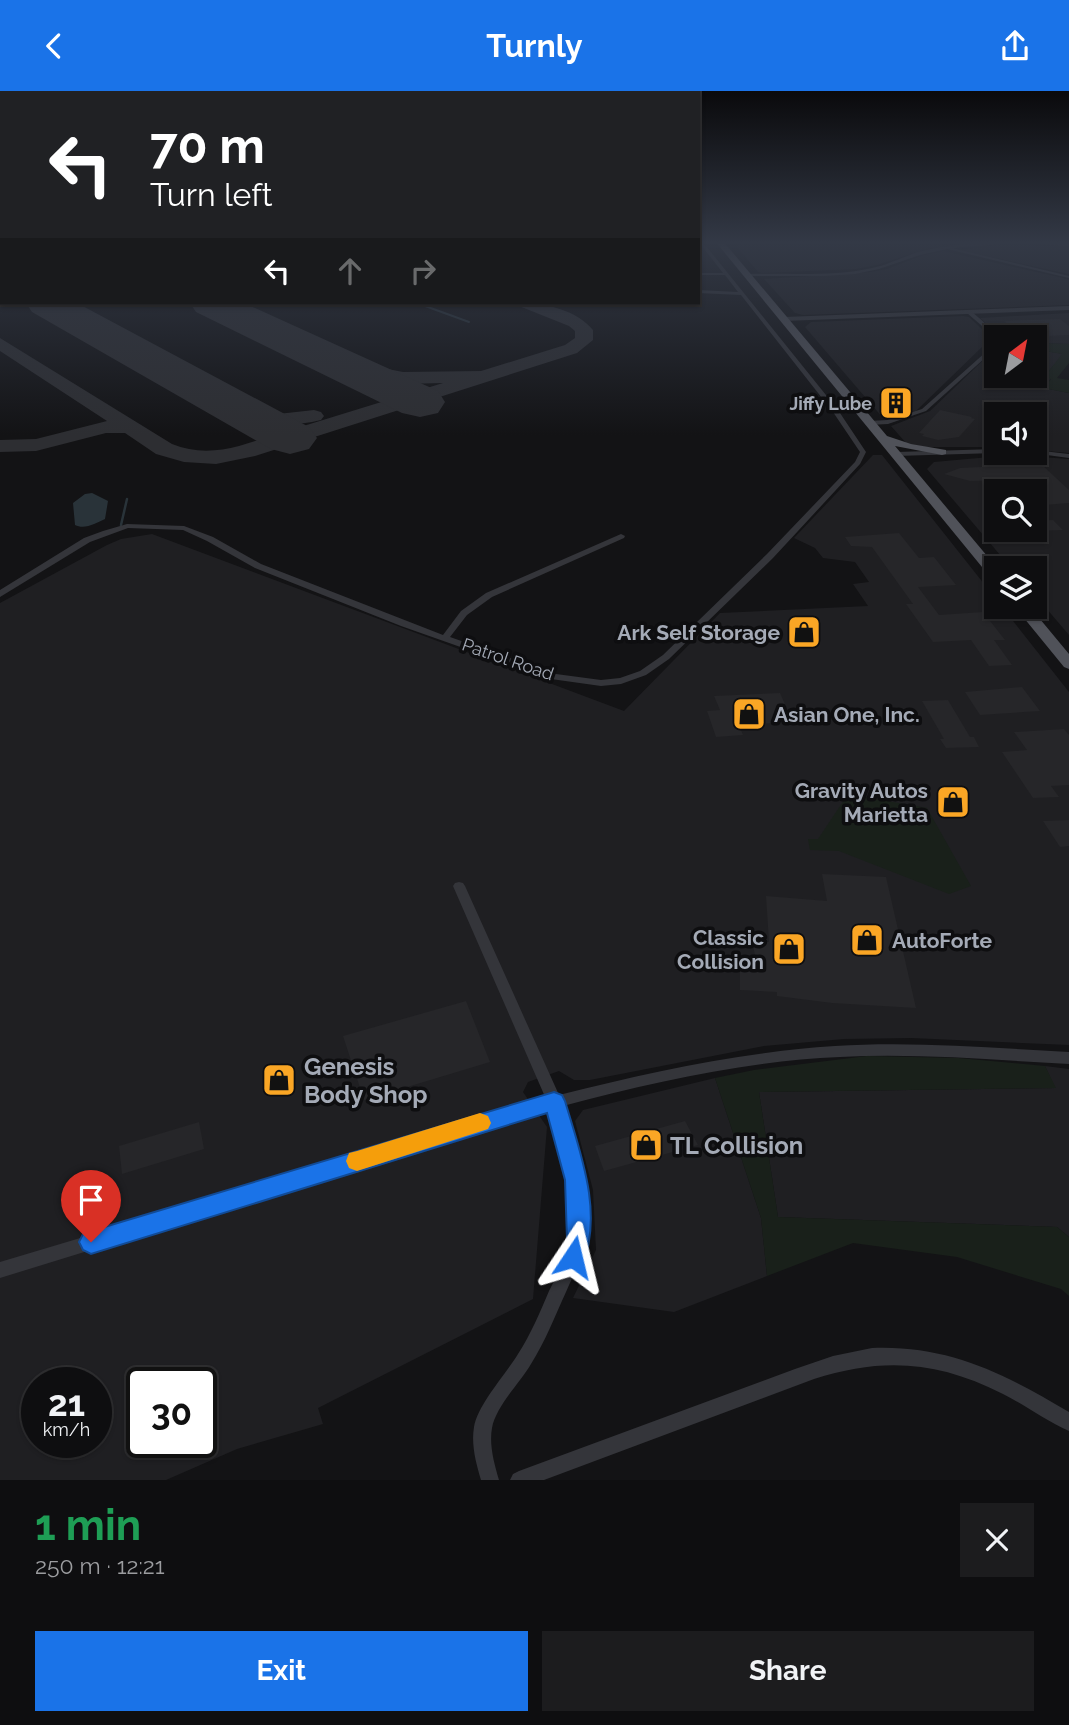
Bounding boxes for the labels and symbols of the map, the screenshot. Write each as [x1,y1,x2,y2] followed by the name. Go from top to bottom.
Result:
[984,325,1046,389] north arrow
[877,384,915,422] building icon: Jiffy Lube
[789,393,872,414] place label: Jiffy Lube
[785,613,823,651] shop icon: Ark Self Storage
[617,620,780,645] place label: Ark Self Storage
[459,633,557,685] street label: Patrol Road
[730,695,768,733] shop icon: Asian One, Inc.
[774,702,920,727] place label: Asian One, Inc.
[795,778,928,827] place label: Gravity Autos Marietta
[934,783,972,821] shop icon: Gravity Autos Marietta
[848,921,886,959] shop icon: AutoForte
[677,925,764,974] place label: Classic Collision
[892,928,993,953] place label: AutoForte
[770,930,808,968] shop icon: Classic Collision
[304,1052,428,1109] place label: Genesis Body Shop
[260,1061,298,1099] shop icon: Genesis Body Shop
[627,1126,665,1164] shop icon: TL Collision
[670,1131,803,1160] place label: TL Collision
[61,1170,121,1242] pin
[536,1220,610,1294] position arrow
[126,1367,217,1458] speed limit sign: 30

